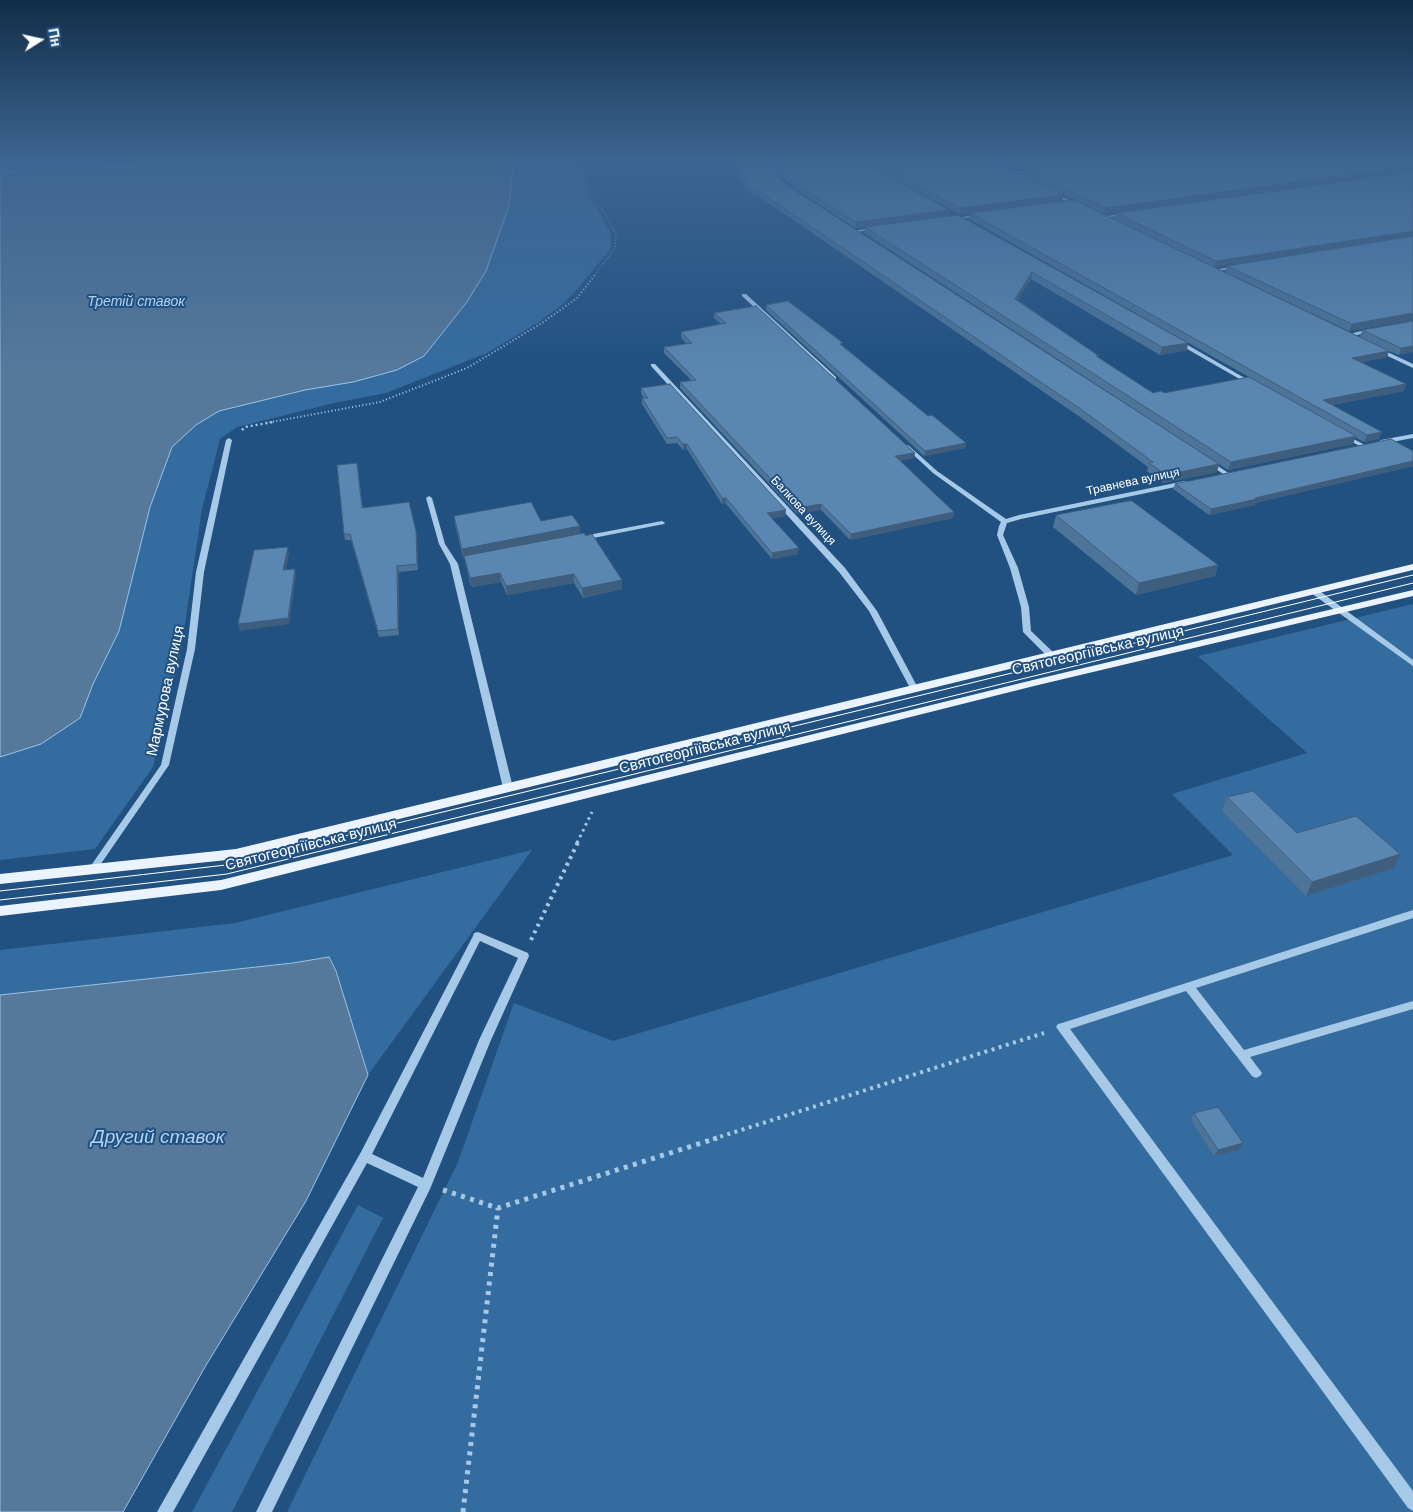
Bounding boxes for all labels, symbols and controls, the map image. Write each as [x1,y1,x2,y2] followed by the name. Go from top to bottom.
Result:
[15,15,65,65] north arrow
[45,27,64,48] text: Пн
[87,294,185,310] water label: Третій ставок
[1085,465,1181,499] street label: Травнева вулиця
[767,474,839,548] street label: Балкова вулиця
[1010,622,1186,680] street label: Святогеоргіївська вулиця
[143,624,189,758] street label: Мармурова вулиця
[617,718,793,778] street label: Святогеоргіївська вулиця
[223,815,399,875] street label: Святогеоргіївська вулиця
[91,1127,225,1149] water label: Другий ставок

